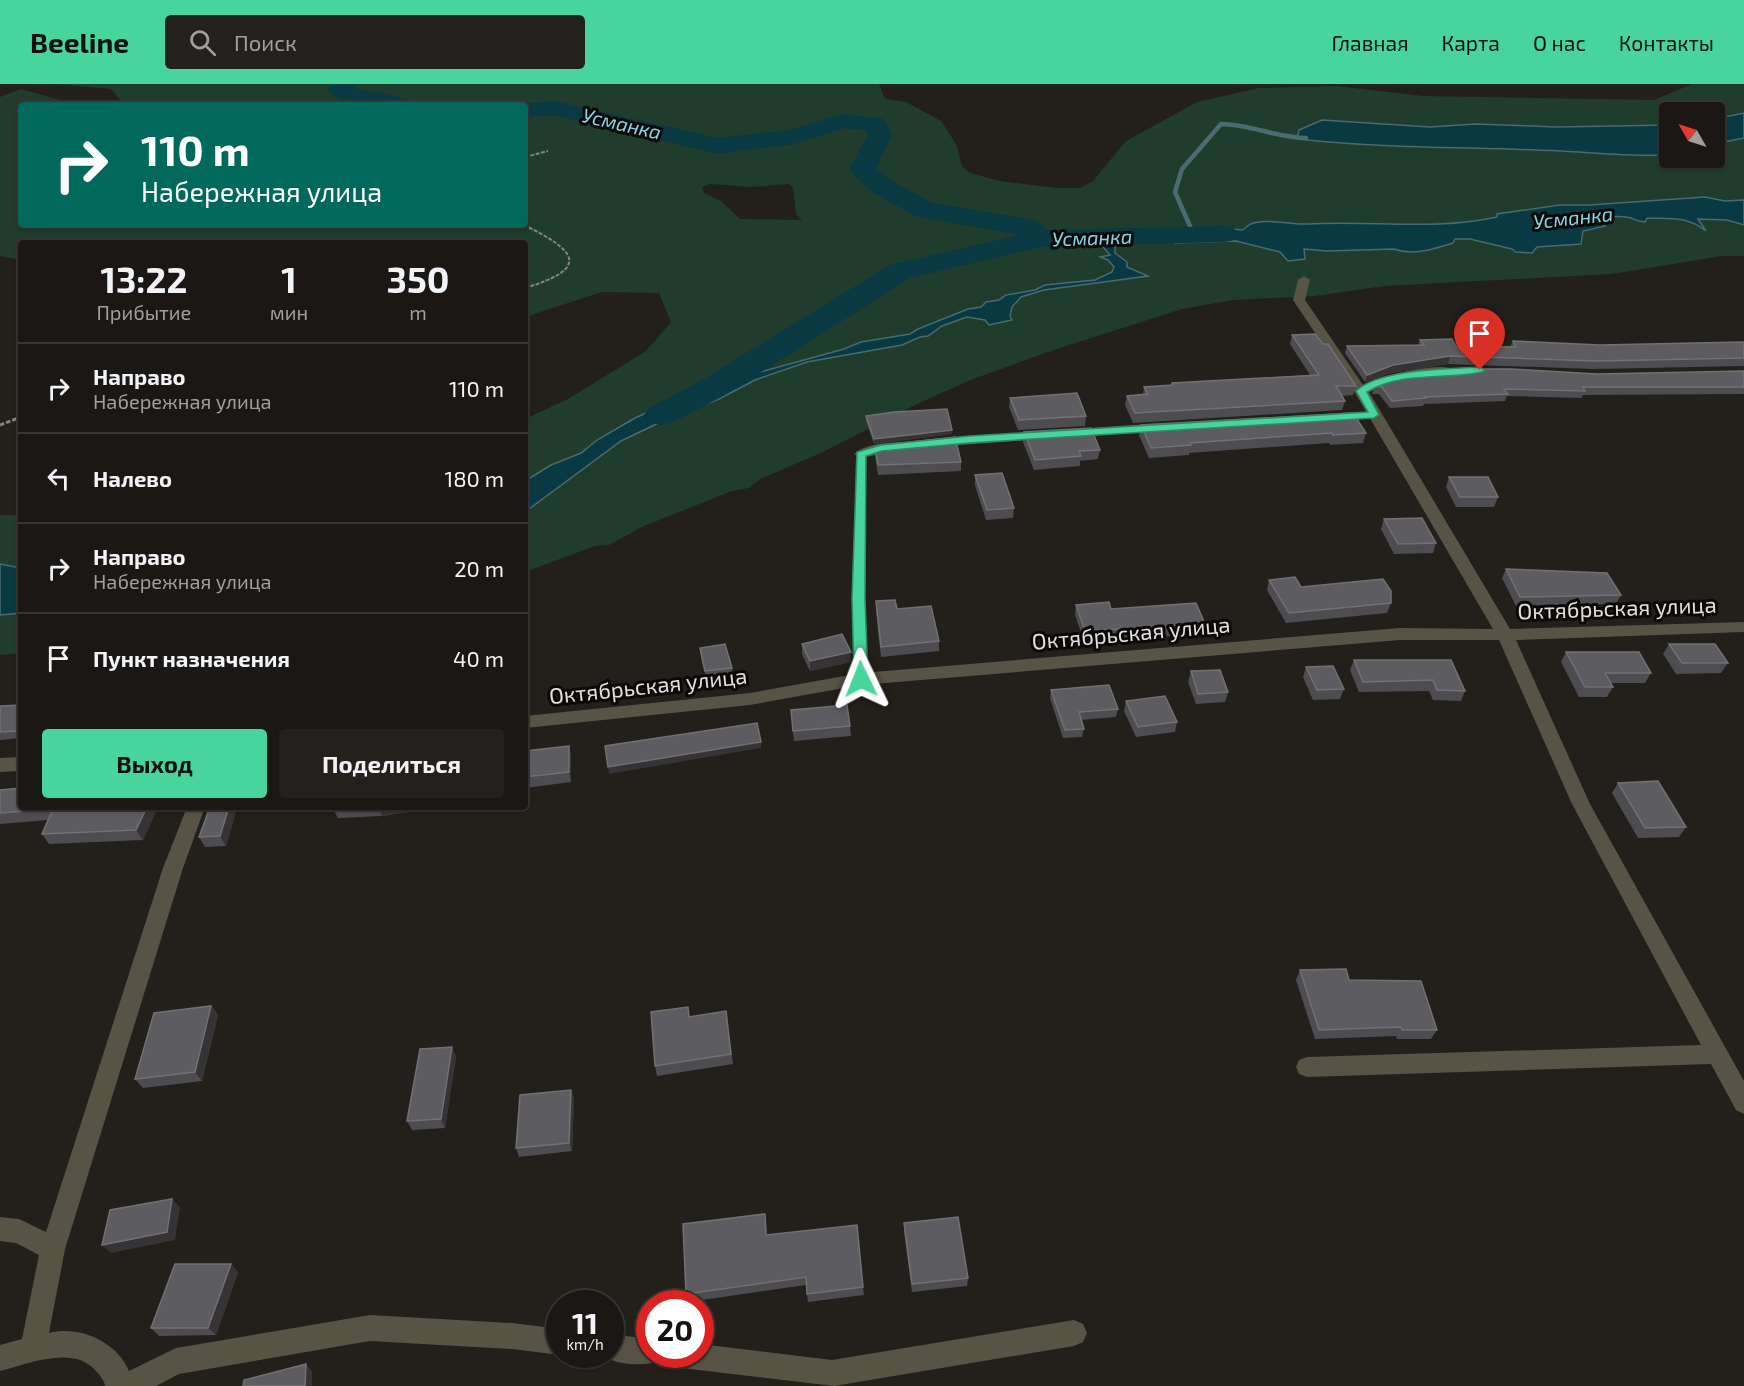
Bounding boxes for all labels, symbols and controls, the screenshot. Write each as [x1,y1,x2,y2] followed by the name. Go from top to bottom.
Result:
[165,15,585,69] search box
[30,25,129,59] text: Beeline
[186,26,219,59] icon: search
[234,29,297,55] text: Поиск
[1332,30,1409,55] text: Главная
[1442,30,1500,55] text: Карта
[1533,30,1586,55] text: О нас
[1619,30,1714,55] text: Контакты
[580,102,664,144] water label: Усманка
[1659,102,1725,168] north arrow
[1659,102,1725,168] map controls
[141,124,250,174] text: 110 m
[42,126,120,204] icon: right
[141,175,382,207] text: Набережная улица
[1532,201,1614,233] water label: Усманка
[1051,224,1133,250] water label: Усманка
[100,257,187,300] text: 13:22
[281,257,297,300] text: 1
[387,257,450,300] text: 350
[96,300,191,324] text: Прибытие
[270,300,308,324] text: мин
[409,300,427,324] text: m
[1454,308,1505,370] pin
[1463,317,1496,350] icon: arrive
[93,363,186,389] text: Направо
[42,372,75,405] icon: right
[449,375,504,401] text: 110 m
[93,389,272,413] text: Набережная улица
[42,462,75,495] icon: left
[93,465,172,491] text: Налево
[444,465,504,491] text: 180 m
[93,543,186,569] text: Направо
[42,552,75,585] icon: right
[454,555,504,581] text: 20 m
[93,569,272,593] text: Набережная улица
[1517,591,1717,624] street label: Октябрьская улица
[1031,610,1231,655] street label: Октябрьская улица
[42,642,75,675] icon: arrive
[93,645,290,671] text: Пункт назначения
[453,645,504,671] text: 40 m
[829,647,893,711] position arrow
[548,662,748,709] street label: Октябрьская улица
[42,729,267,798] button: Выход
[279,729,504,798] button: Поделиться
[636,1290,714,1368] speed limit sign: 20
[572,1304,598,1340] text: 11
[566,1335,604,1353] text: km/h

